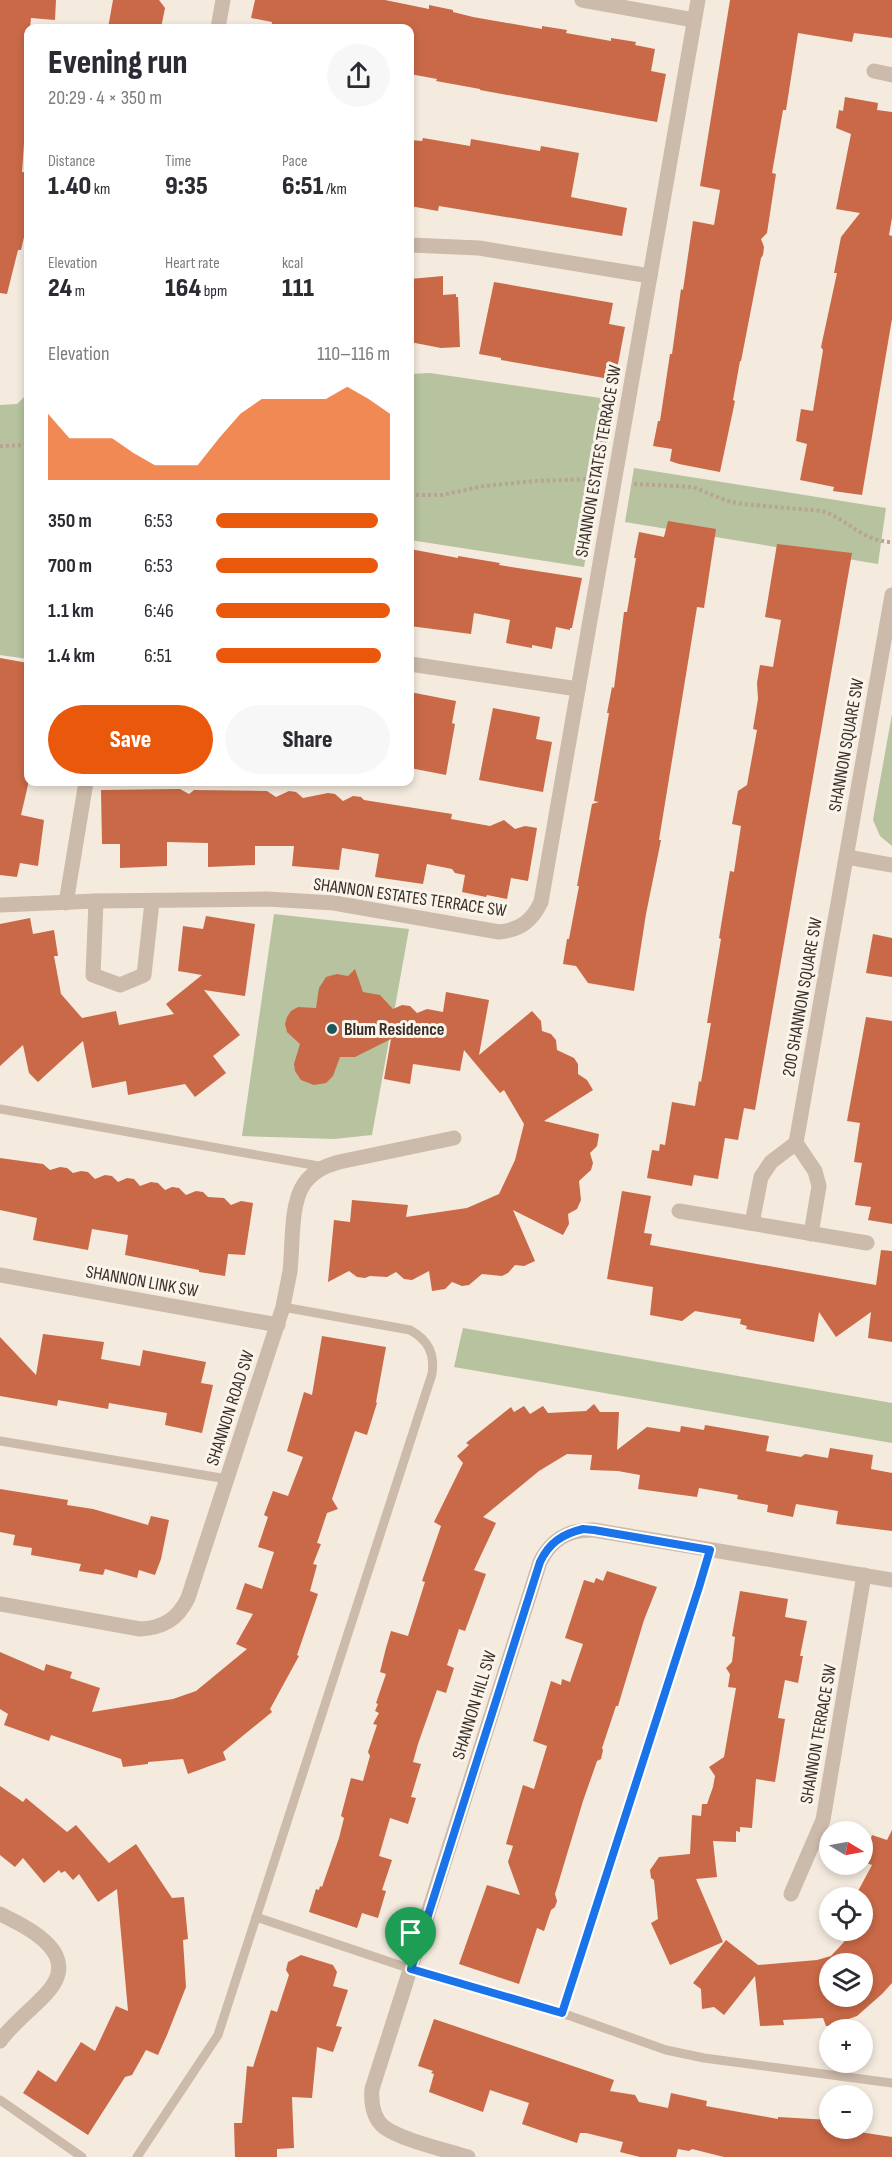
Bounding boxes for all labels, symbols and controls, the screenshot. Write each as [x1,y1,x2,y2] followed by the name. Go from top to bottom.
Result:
[48,43,188,83] text: Evening run
[327,44,390,107] button: share
[48,86,162,110] text: 20:29 · 4 × 350 m
[48,152,95,171] text: Distance
[165,152,191,171] text: Time
[282,152,307,171] text: Pace
[48,171,91,202] text: 1.40
[165,171,208,202] text: 9:35
[282,171,323,202] text: 6:51
[91,180,110,199] text: km
[323,180,347,199] text: /km
[48,254,97,273] text: Elevation
[165,254,220,273] text: Heart rate
[282,254,303,273] text: kcal
[48,273,72,304] text: 24
[165,273,201,304] text: 164
[282,273,314,304] text: 111
[72,282,85,301] text: m
[201,282,227,301] text: bpm
[48,342,110,366] text: Elevation
[317,342,390,366] text: 110–116 m
[571,363,626,559] street label: SHANNON ESTATES TERRACE SW
[48,509,92,533] text: 350 m
[144,509,173,533] text: 6:53
[48,554,92,578] text: 700 m
[144,554,173,578] text: 6:53
[48,599,94,623] text: 1.1 km
[144,599,174,623] text: 6:46
[48,644,95,668] text: 1.4 km
[144,644,172,668] text: 6:51
[824,677,869,813] street label: SHANNON SQUARE SW
[48,705,213,774] button: Save
[225,705,390,774] button: Share
[312,874,508,921] street label: SHANNON ESTATES TERRACE SW
[778,916,827,1078] street label: 200 SHANNON SQUARE SW
[344,1019,444,1040] place label: Blum Residence
[325,1022,339,1036] marker: Blum Residence
[84,1261,200,1302] street label: SHANNON LINK SW
[202,1348,259,1468] street label: SHANNON ROAD SW
[448,1648,501,1762] street label: SHANNON HILL SW
[796,1663,841,1805] street label: SHANNON TERRACE SW
[819,1821,873,1875] north arrow
[819,1821,873,2139] map controls
[819,1887,873,1941] button: locate
[385,1907,436,1969] pin
[394,1916,427,1949] icon: arrive
[819,1953,873,2007] button: layers
[819,2019,873,2073] button: +
[819,2085,873,2139] button: −

